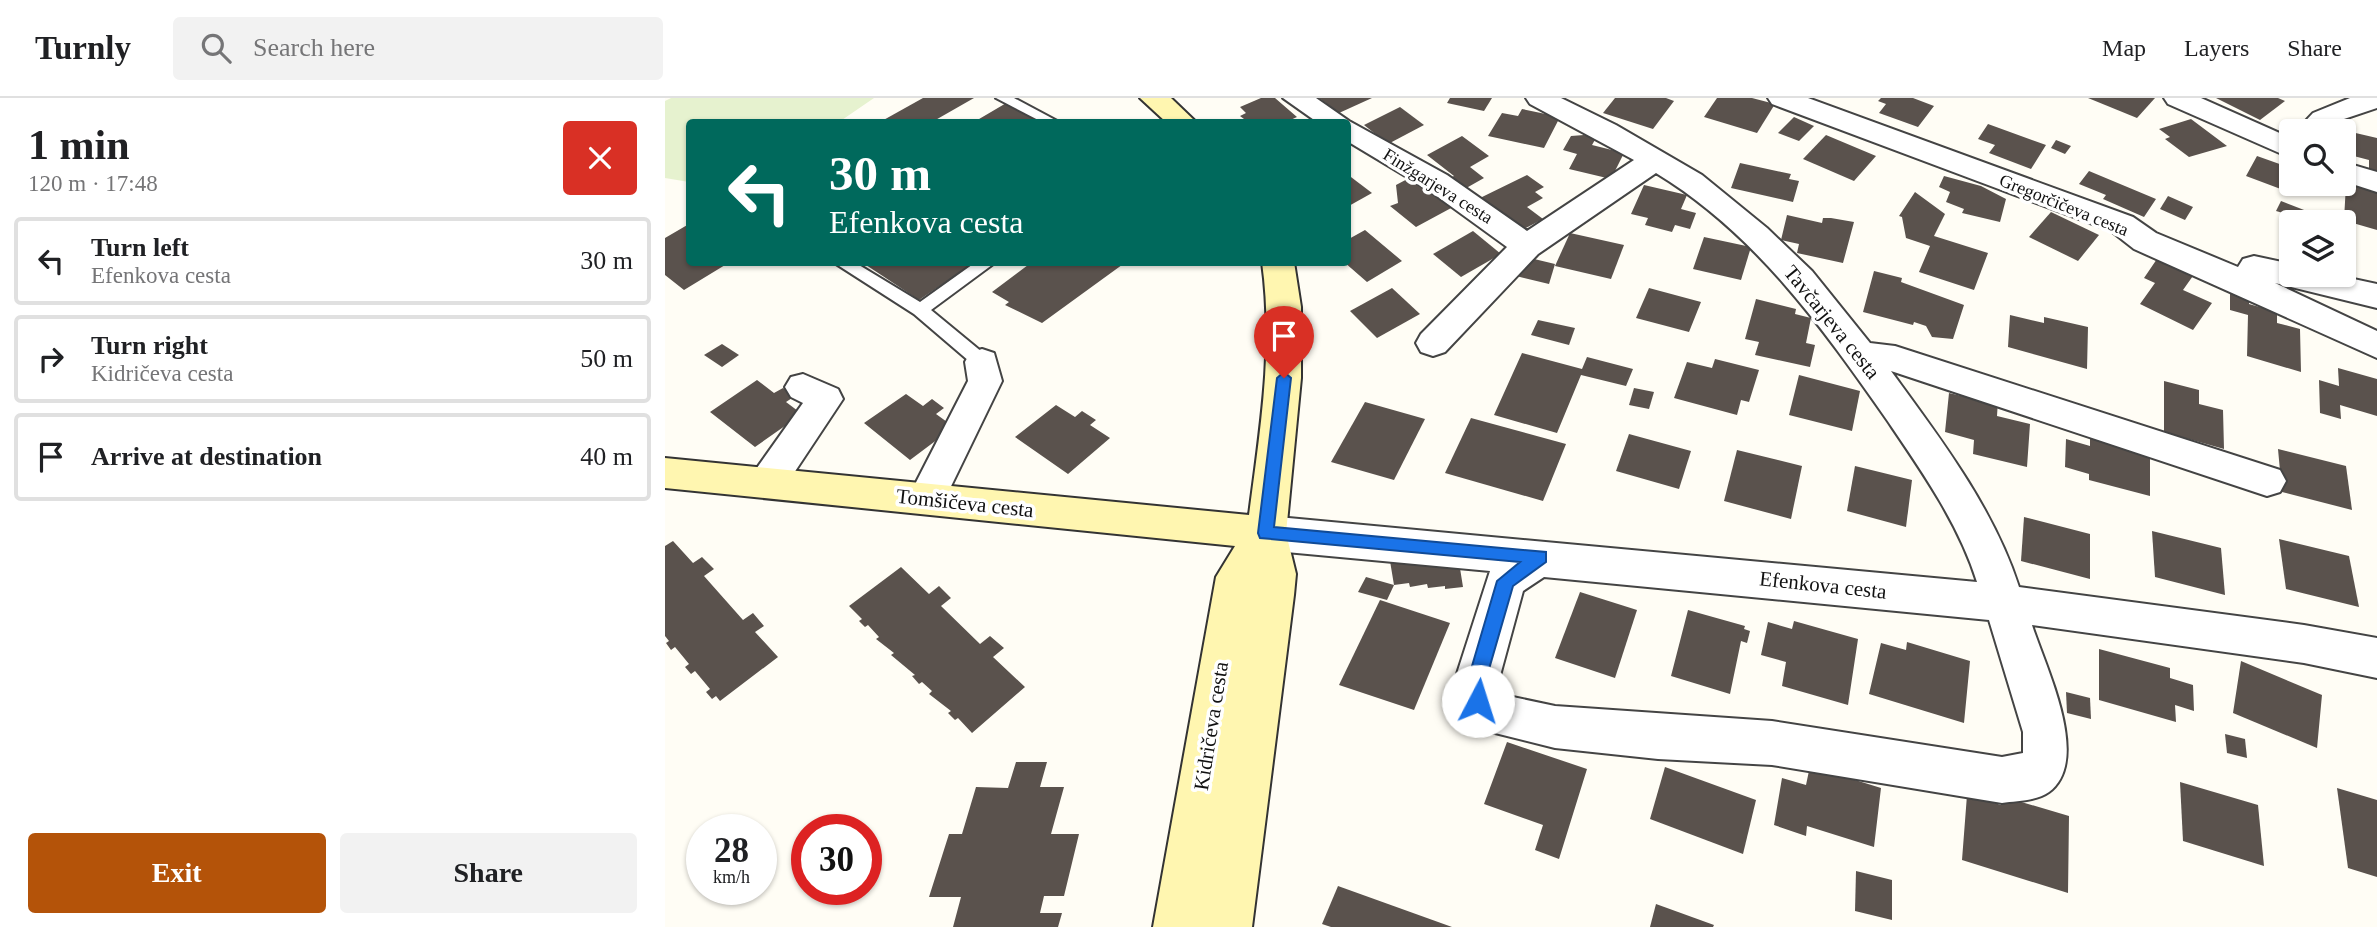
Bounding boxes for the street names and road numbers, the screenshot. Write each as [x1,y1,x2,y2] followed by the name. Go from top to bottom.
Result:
[1380,144,1496,228] street label: Finžgarjeva cesta
[1997,170,2131,240] street label: Gregorčičeva cesta
[1779,260,1885,384] street label: Tavčarjeva cesta
[895,484,1035,522] street label: Tomšičeva cesta
[1758,566,1888,604] street label: Efenkova cesta
[1189,659,1233,792] street label: Kidričeva cesta

